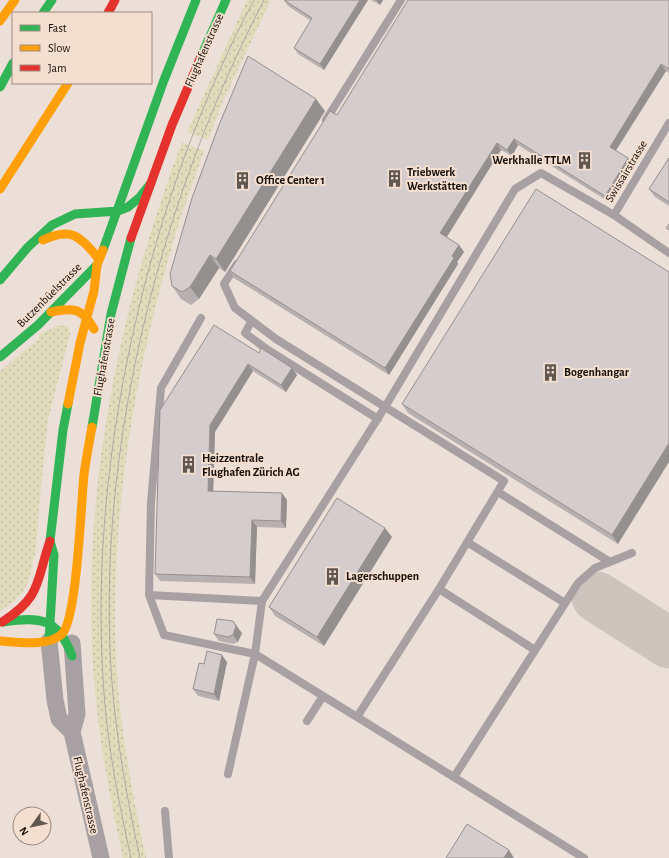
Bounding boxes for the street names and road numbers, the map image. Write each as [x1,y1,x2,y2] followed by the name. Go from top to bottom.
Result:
[182,12,226,88] street label: Flughafenstrasse
[603,138,649,204] street label: Swissairstrasse
[14,260,84,330] street label: Butzenbüelstrasse
[91,317,117,397] street label: Flughafenstrasse
[71,755,101,835] street label: Flughafenstrasse

